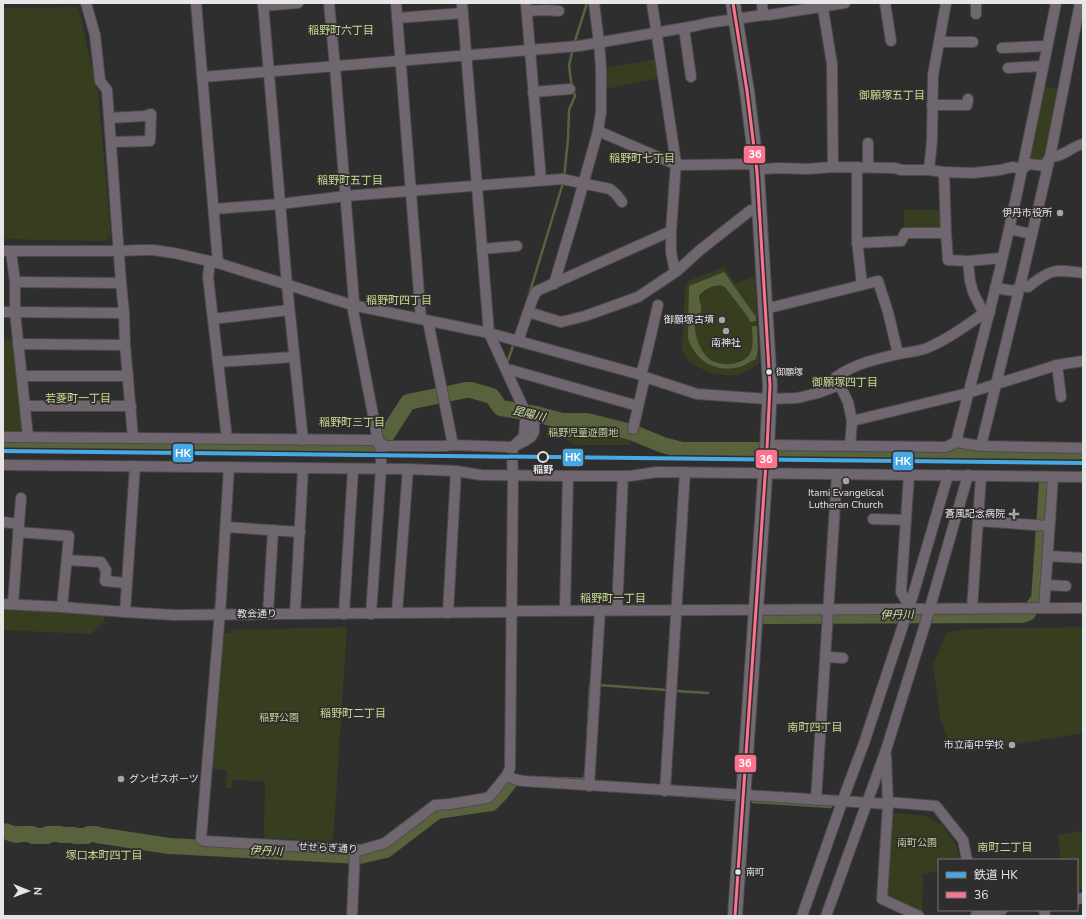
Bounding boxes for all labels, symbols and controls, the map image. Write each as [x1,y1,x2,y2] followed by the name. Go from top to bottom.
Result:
[308,23,374,38] district label: 稲野町六丁目
[858,88,925,103] district label: 御願塚五丁目
[743,145,766,164] line badge: 36
[748,147,762,162] text: 36
[609,151,675,166] district label: 稲野町七丁目
[317,173,383,188] district label: 稲野町五丁目
[1002,206,1052,220] place label: 伊丹市役所
[1055,208,1065,218] marker: 伊丹市役所
[366,293,432,308] district label: 稲野町四丁目
[664,313,714,327] place label: 御願塚古墳
[717,315,727,325] marker: 御願塚古墳
[721,326,731,336] marker: 南神社
[711,336,741,350] place label: 南神社
[776,366,803,378] place label: 御願塚
[764,367,774,377] marker: 御願塚
[811,375,878,390] district label: 御願塚四丁目
[45,391,111,406] district label: 若菱町一丁目
[511,403,548,425] water label: 昆陽川
[319,415,385,430] district label: 稲野町三丁目
[548,426,619,440] park label: 稲野児童遊園地
[172,443,194,463] line badge: HK
[175,446,192,461] text: HK
[562,448,584,467] line badge: HK
[755,449,778,469] line badge: 36
[565,450,582,465] text: HK
[537,451,549,463] marker: 稲野
[892,451,914,471] line badge: HK
[759,452,773,467] text: 36
[895,454,912,469] text: HK
[533,463,554,477] place label: 稲野
[841,476,851,486] marker: Itami Evangelical Lutheran Church
[808,486,884,512] place label: Itami Evangelical Lutheran Church
[945,507,1005,521] place label: 蒼風記念病院
[1008,508,1020,520] marker: 蒼風記念病院
[580,591,646,606] district label: 稲野町一丁目
[237,607,277,621] street label: 教会通り
[880,607,915,623] water label: 伊丹川
[320,706,386,721] district label: 稲野町二丁目
[259,711,299,725] park label: 稲野公園
[788,720,843,735] district label: 南町四丁目
[944,738,1004,752] place label: 市立南中学校
[1007,740,1017,750] marker: 市立南中学校
[734,754,757,773] line badge: 36
[738,756,752,771] text: 36
[129,772,199,786] place label: グンゼスポーツ
[116,774,126,784] marker: グンゼスポーツ
[897,836,937,850] park label: 南町公園
[298,839,358,857] street label: せせらぎ通り
[978,840,1033,855] district label: 南町二丁目
[249,843,284,859] water label: 伊丹川
[66,848,143,863] district label: 塚口本町四丁目
[938,859,1078,911] legend
[746,866,764,878] place label: 南町
[733,867,743,877] marker: 南町
[974,867,1018,883] text: 鉄道 HK
[8,871,48,911] north arrow
[30,887,45,895] text: N
[974,887,988,903] text: 36

